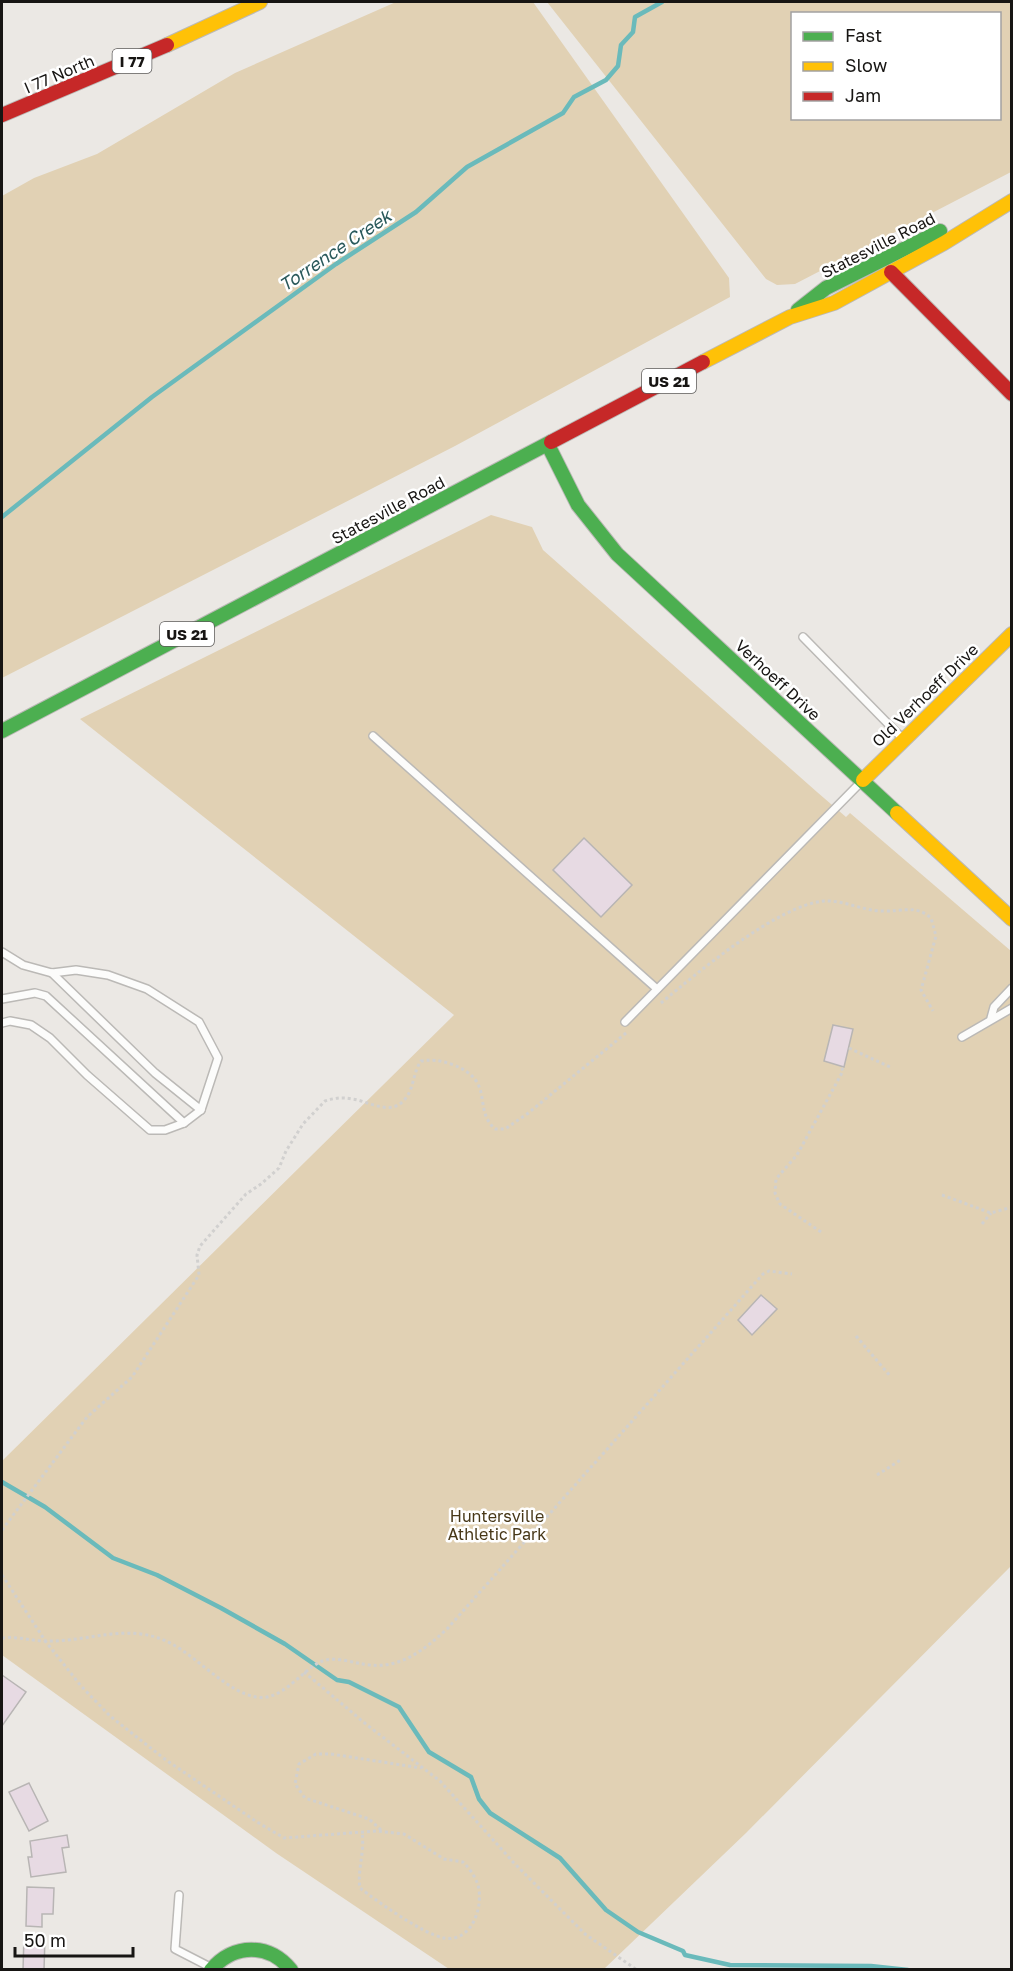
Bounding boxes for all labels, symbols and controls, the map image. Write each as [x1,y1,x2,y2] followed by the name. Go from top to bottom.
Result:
[791,12,1001,120] legend
[845,24,882,46] text: Fast
[112,49,152,73] road number: I 77
[21,50,97,98] street label: I 77 North
[845,54,888,76] text: Slow
[845,84,881,106] text: Jam
[275,203,397,296] water label: Torrence Creek
[818,208,938,282] street label: Statesville Road
[642,369,696,393] road number: US 21
[328,472,448,548] street label: Statesville Road
[160,622,214,646] road number: US 21
[731,635,825,725] street label: Verhoeff Drive
[868,639,982,751] street label: Old Verhoeff Drive
[448,1506,546,1544] park label: Huntersville Athletic Park
[15,1920,134,1958] scale bar
[24,1929,66,1951] text: 50 m

